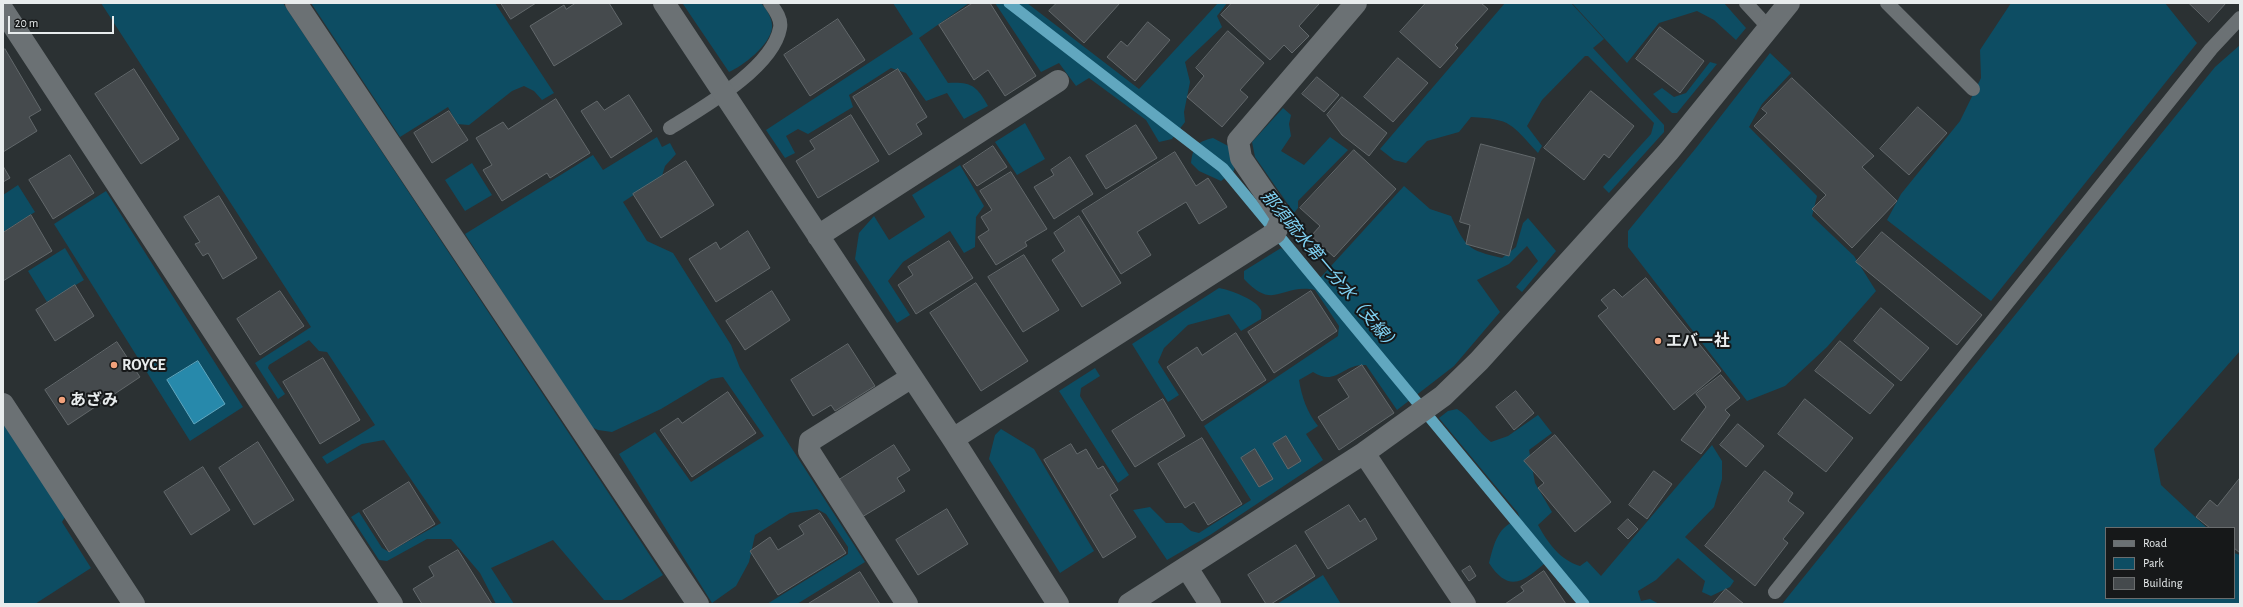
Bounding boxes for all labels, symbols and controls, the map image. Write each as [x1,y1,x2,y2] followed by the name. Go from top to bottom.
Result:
[10,8,116,34] scale bar
[15,17,38,29] text: 20 m
[1257,186,1403,356] water label: 那須疏水第一分水（支線）
[1666,331,1730,351] place label: エバー社
[1653,336,1663,346] marker: エバー社
[122,355,166,375] place label: ROYCE
[109,360,119,370] marker: ROYCE
[70,390,118,410] place label: あざみ
[57,395,67,405] marker: あざみ
[2105,527,2235,599] legend
[2143,537,2167,549] text: Road
[2143,557,2164,569] text: Park
[2143,577,2183,589] text: Building

